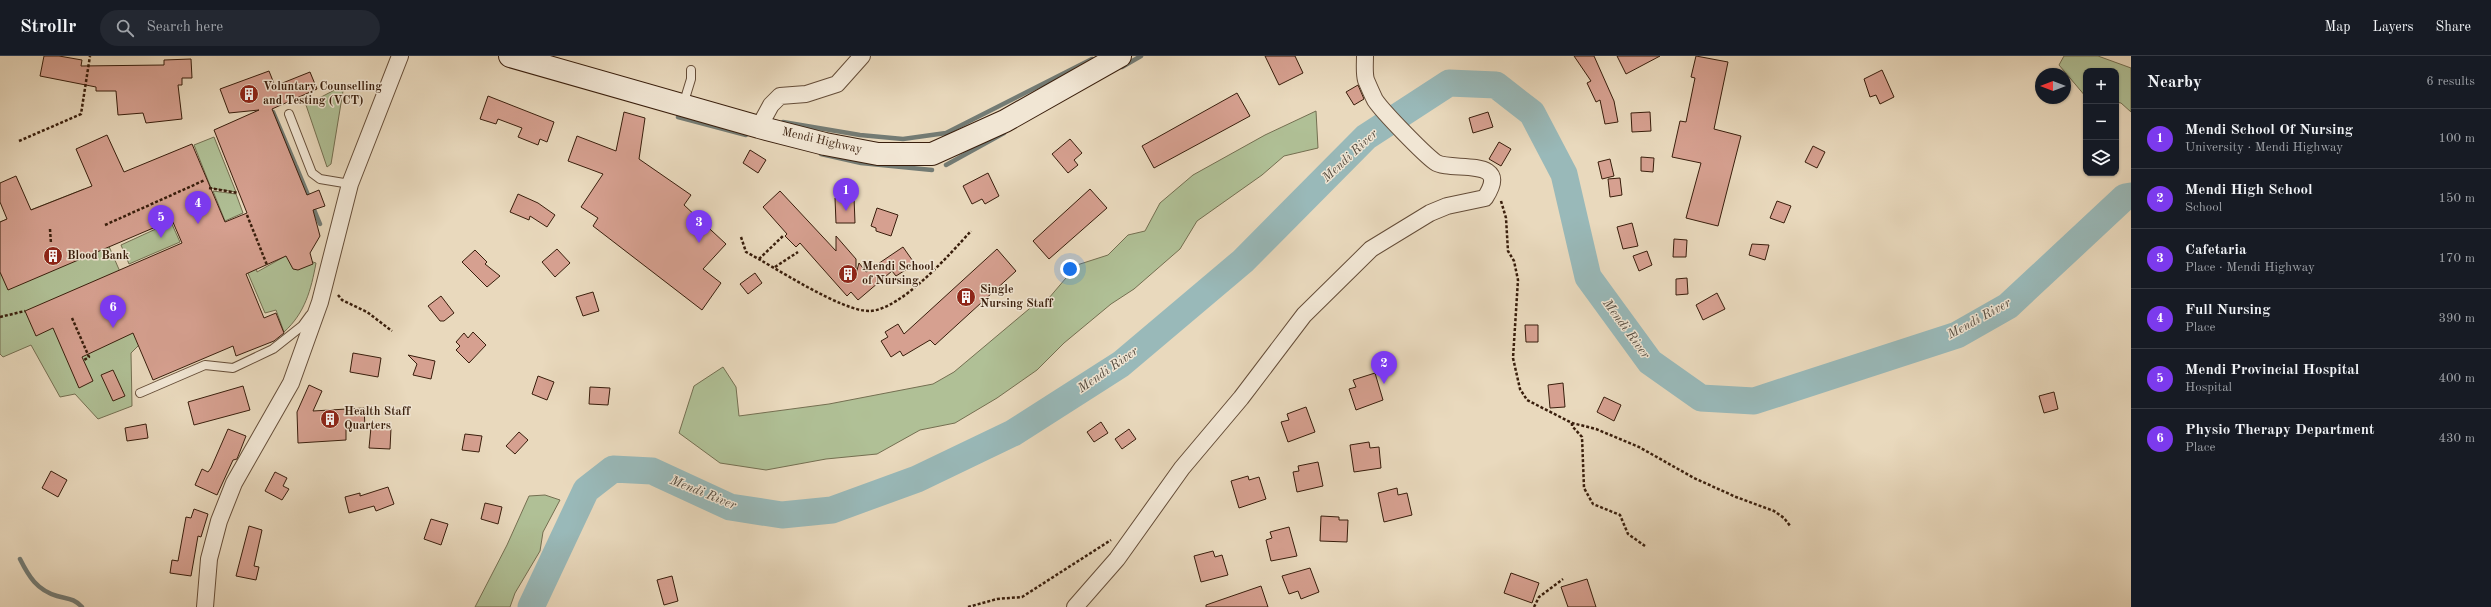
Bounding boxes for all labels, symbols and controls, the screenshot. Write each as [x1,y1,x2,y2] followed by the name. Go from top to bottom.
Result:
[100,10,380,46] search box
[114,17,136,39] icon: search
[20,18,76,37] text: Strollr
[146,20,223,35] text: Search here
[2325,20,2351,34] text: Map
[2373,20,2414,34] text: Layers
[2436,20,2471,34] text: Share
[2035,68,2071,104] north arrow
[2083,68,2119,176] map controls
[2083,68,2119,104] button: +
[2147,74,2202,91] text: Nearby
[2426,75,2475,88] text: 6 results
[263,81,382,107] place label: Voluntary Counselling and Testing (VCT)
[238,83,260,105] building icon: Voluntary Counselling and Testing (VCT)
[2083,104,2119,140] button: −
[2185,123,2353,138] text: Mendi School Of Nursing
[781,126,864,156] street label: Mendi Highway
[1319,127,1380,185] water label: Mendi River
[2156,132,2164,145] text: 1
[2438,132,2475,145] text: 100 m
[2083,140,2119,176] button: layers
[2185,141,2343,154] text: University · Mendi Highway
[833,178,859,211] pin: 1
[2185,183,2313,198] text: Mendi High School
[185,191,211,224] pin: 4
[2156,192,2164,205] text: 2
[2438,192,2475,205] text: 150 m
[2185,201,2222,214] text: School
[148,205,174,238] pin: 5
[686,210,712,243] pin: 3
[2185,243,2247,258] text: Cafetaria
[42,245,64,267] building icon: Blood Bank
[67,250,129,262] place label: Blood Bank
[2156,252,2164,265] text: 3
[2438,252,2475,265] text: 170 m
[1060,259,1080,279] your location
[862,261,934,287] place label: Mendi School of Nursing
[2185,261,2315,274] text: Place · Mendi Highway
[837,263,859,285] building icon: Mendi School of Nursing
[980,284,1053,310] place label: Single Nursing Staff
[955,286,977,308] building icon: Single Nursing Staff
[100,295,126,328] pin: 6
[1600,296,1652,361] water label: Mendi River
[1944,296,2013,342] water label: Mendi River
[2185,303,2271,318] text: Full Nursing
[2156,312,2164,325] text: 4
[2438,312,2475,325] text: 390 m
[2185,321,2215,334] text: Place
[1075,344,1141,396] water label: Mendi River
[1371,351,1397,384] pin: 2
[2185,363,2359,378] text: Mendi Provincial Hospital
[2156,372,2164,385] text: 5
[2438,372,2475,385] text: 400 m
[2185,381,2232,394] text: Hospital
[344,406,411,432] place label: Health Staff Quarters
[319,408,341,430] building icon: Health Staff Quarters
[2185,423,2375,438] text: Physio Therapy Department
[2156,432,2164,445] text: 6
[2438,432,2475,445] text: 430 m
[2185,441,2215,454] text: Place
[667,473,738,512] water label: Mendi River

